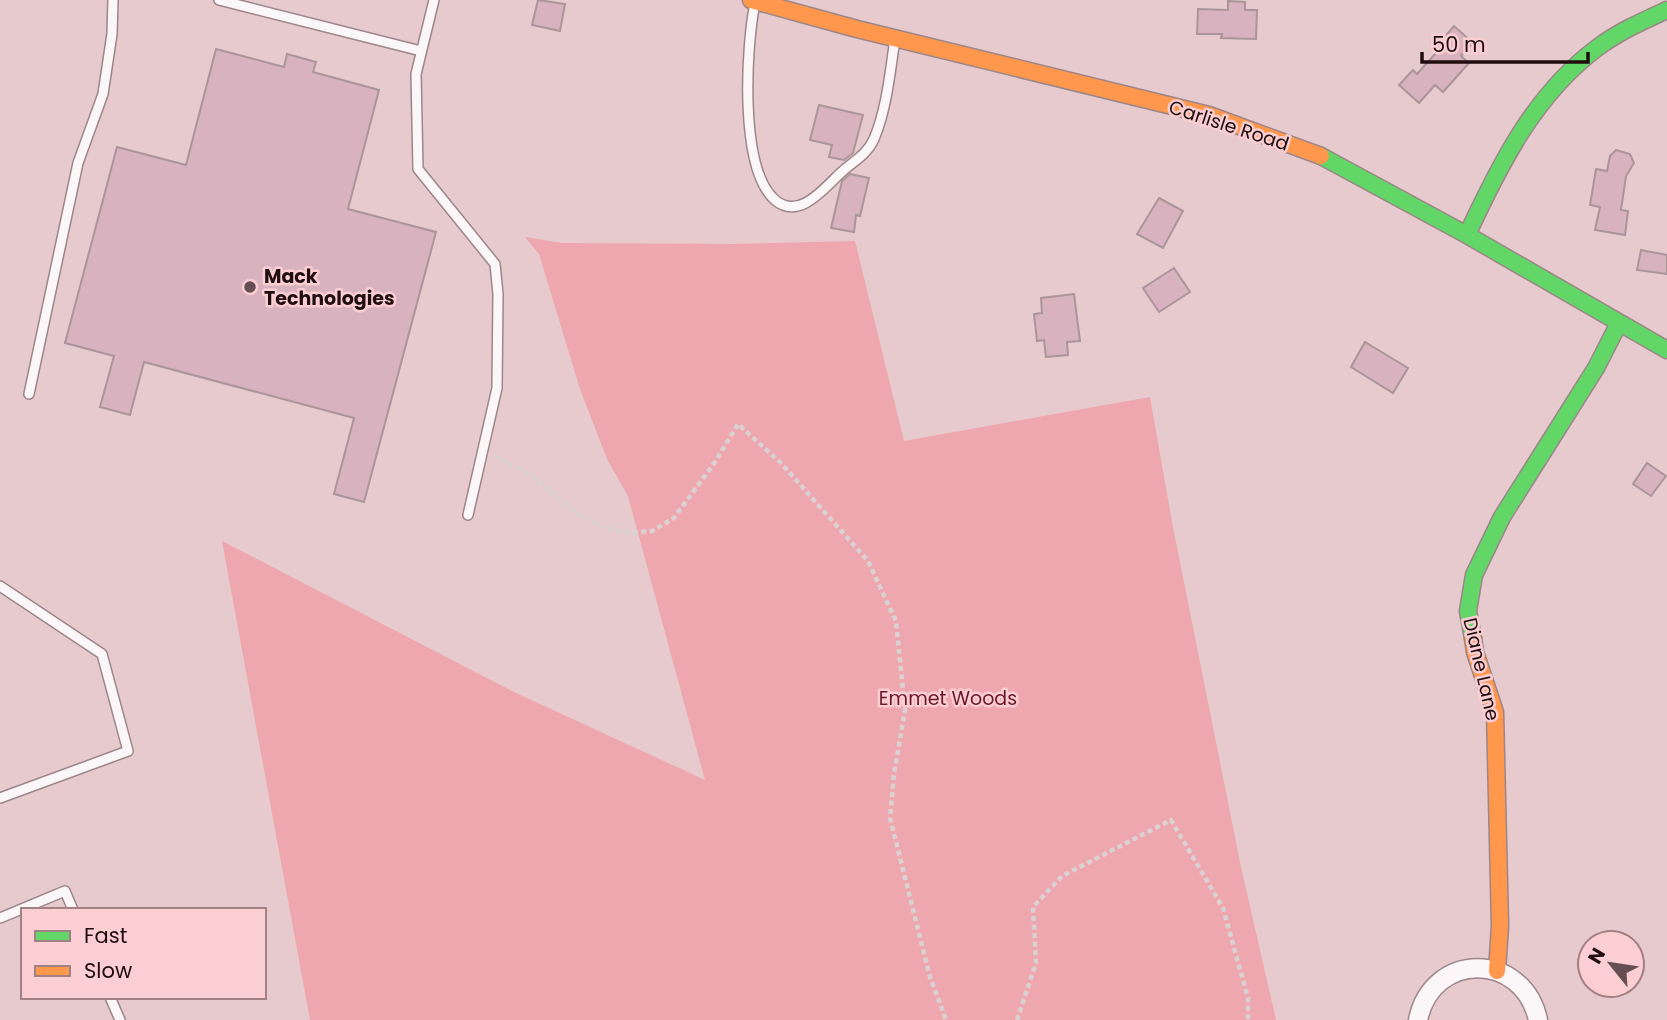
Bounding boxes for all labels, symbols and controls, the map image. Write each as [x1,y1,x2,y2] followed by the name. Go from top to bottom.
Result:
[1422,21,1588,65] scale bar
[1432,30,1486,59] text: 50 m
[1165,93,1292,158] street label: Carlisle Road
[264,263,395,312] place label: Mack Technologies
[242,279,258,295] marker: Mack Technologies
[1457,615,1506,723] street label: Diane Lane
[879,685,1017,712] park label: Emmet Woods
[21,908,266,999] legend
[84,921,127,950] text: Fast
[1576,929,1646,999] north arrow
[1581,943,1612,969] text: N
[84,956,132,985] text: Slow

